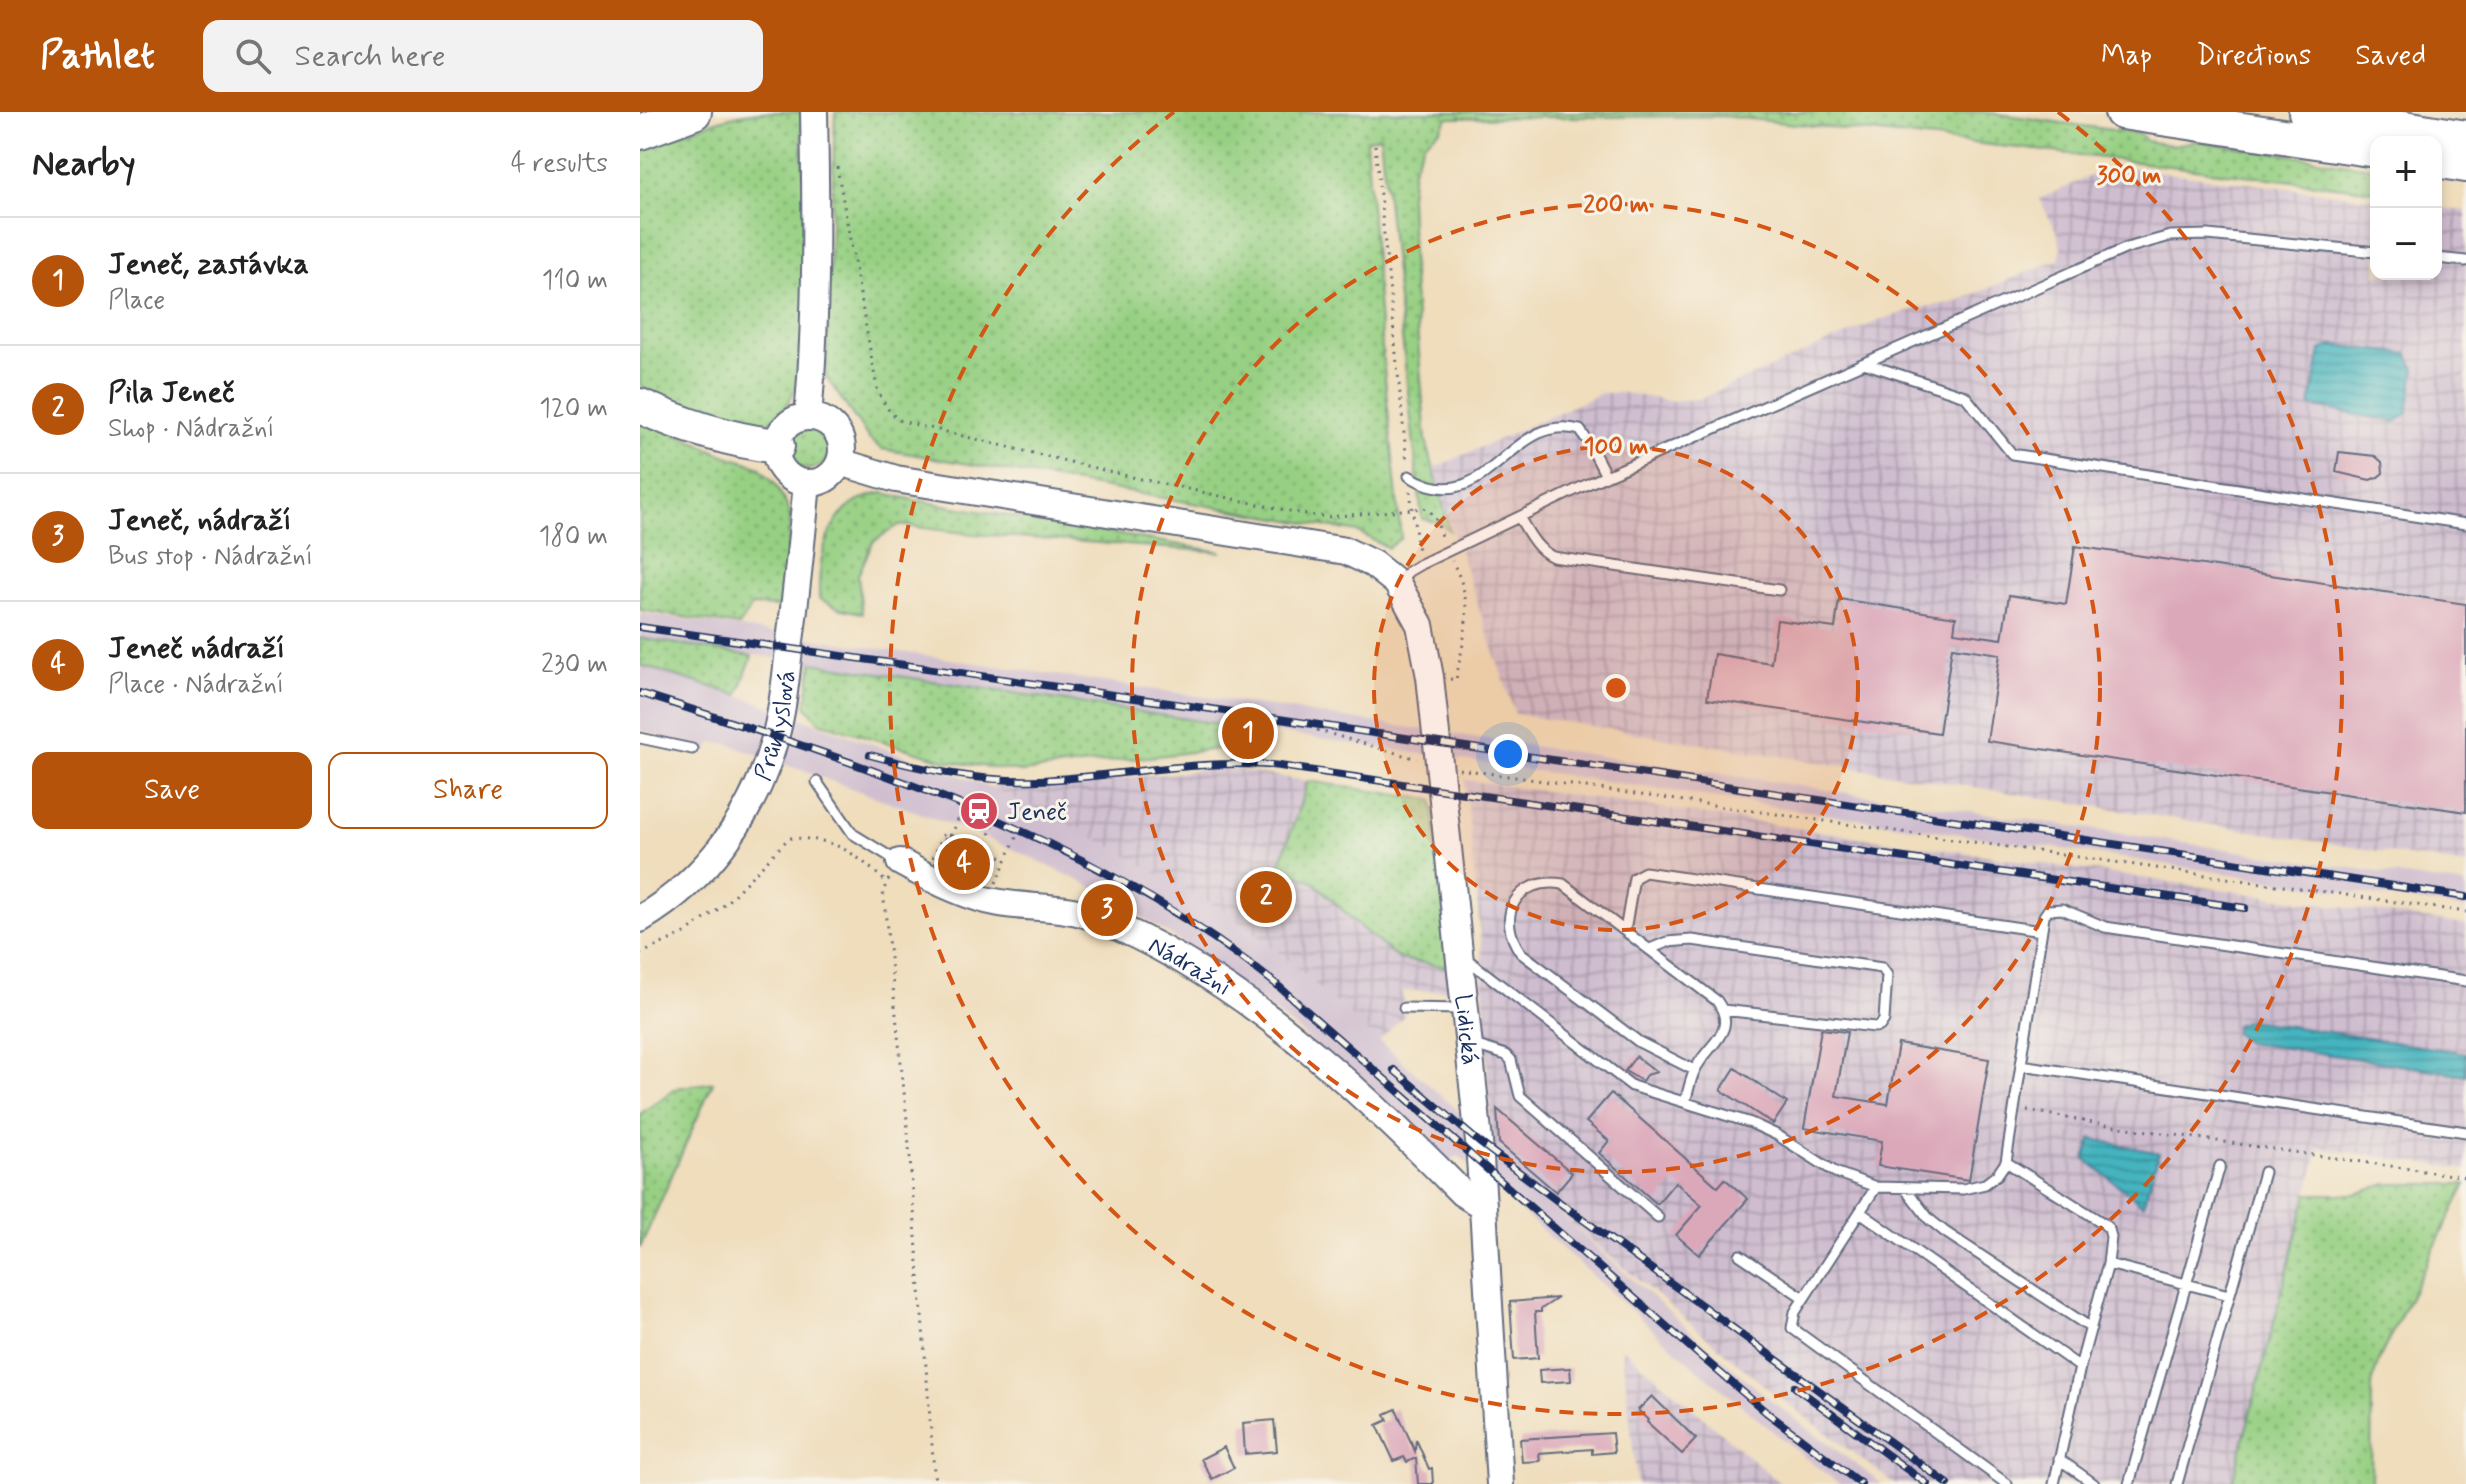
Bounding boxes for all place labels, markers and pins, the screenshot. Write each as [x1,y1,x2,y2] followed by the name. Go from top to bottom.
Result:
[1602,674,1630,702] centre of rings
[1222,703,1274,763] pin: 1
[958,790,1000,832] station icon: Jeneč
[1007,797,1067,828] place label: Jeneč
[938,834,990,894] pin: 4
[1240,867,1292,927] pin: 2
[1081,880,1133,940] pin: 3

